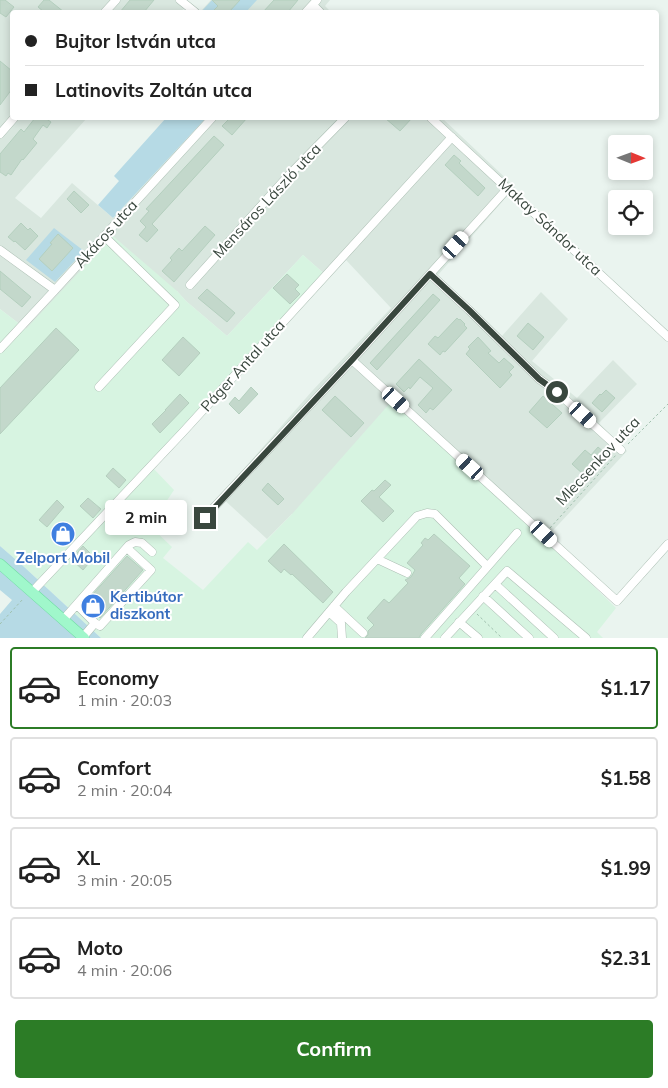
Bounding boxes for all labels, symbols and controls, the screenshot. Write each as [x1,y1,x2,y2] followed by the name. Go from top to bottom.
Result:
[55,29,216,53] text: Bujtor István utca
[55,78,252,102] text: Latinovits Zoltán utca
[608,135,652,180] north arrow
[608,135,653,235] map controls
[208,139,325,262] street label: Mensáros László utca
[495,174,606,279] street label: Makay Sándor utca
[608,190,653,235] button: locate
[70,196,141,272] street label: Akácos utca
[440,229,471,261] car
[196,316,289,416] street label: Páger Antal utca
[546,381,568,403] route start
[379,384,412,416] car
[566,399,599,431] car
[552,412,644,509] street label: Mlecsenkov utca
[453,451,486,483] car
[105,500,188,536] callout: 2 min
[125,507,167,527] text: 2 min
[194,507,216,529] route end
[527,518,560,550] car
[50,521,76,547] shop icon: Zelport Mobil
[16,548,110,567] place label: Zelport Mobil
[110,587,183,623] place label: Kertibútor diszkont
[80,593,106,619] shop icon: Kertibútor diszkont
[17,666,62,711] icon: car
[77,666,159,690] text: Economy
[601,676,651,700] text: $1.17
[77,690,172,710] text: 1 min · 20:03
[17,756,62,801] icon: car
[77,756,151,780] text: Comfort
[601,766,651,790] text: $1.58
[77,780,172,800] text: 2 min · 20:04
[17,846,62,891] icon: car
[77,846,100,870] text: XL
[601,856,651,880] text: $1.99
[77,870,172,890] text: 3 min · 20:05
[17,936,62,981] icon: car
[77,936,123,960] text: Moto
[601,946,651,970] text: $2.31
[77,960,172,980] text: 4 min · 20:06
[15,1020,653,1078] button: Confirm

